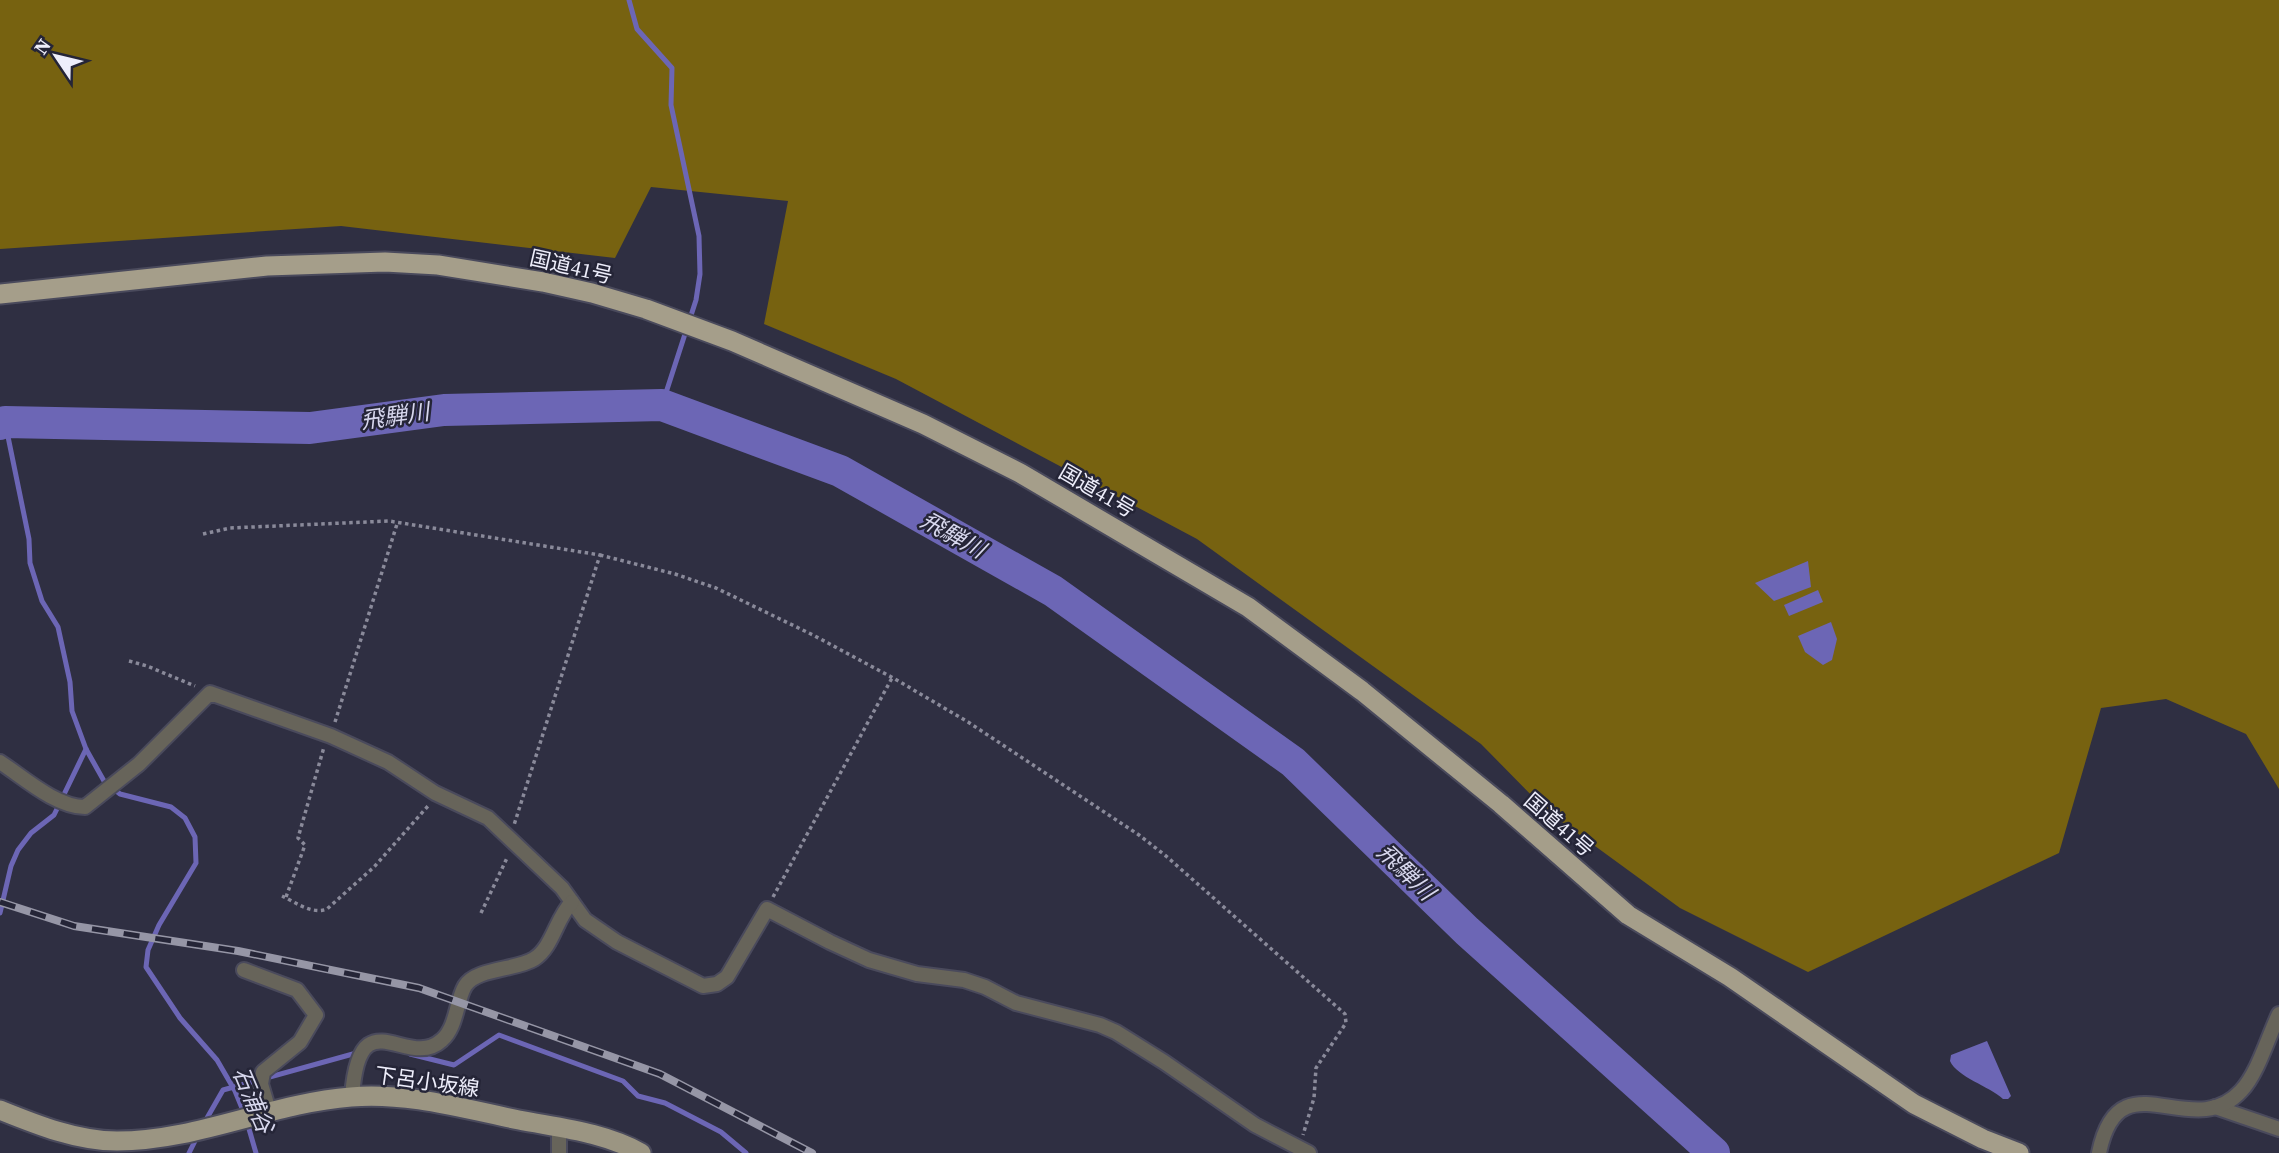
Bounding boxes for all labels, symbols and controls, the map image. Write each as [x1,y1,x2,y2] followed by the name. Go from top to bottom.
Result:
[21,21,91,91] north arrow
[27,33,57,59] text: N
[527,243,615,290] street label: 国道41号
[359,395,434,437] water label: 飛騨川
[1054,457,1141,524] street label: 国道41号
[915,504,994,567] water label: 飛騨川
[1518,786,1601,863] street label: 国道41号
[1370,837,1444,910] water label: 飛騨川
[373,1060,481,1103] street label: 下呂小坂線
[225,1062,282,1140] water label: 石浦谷

